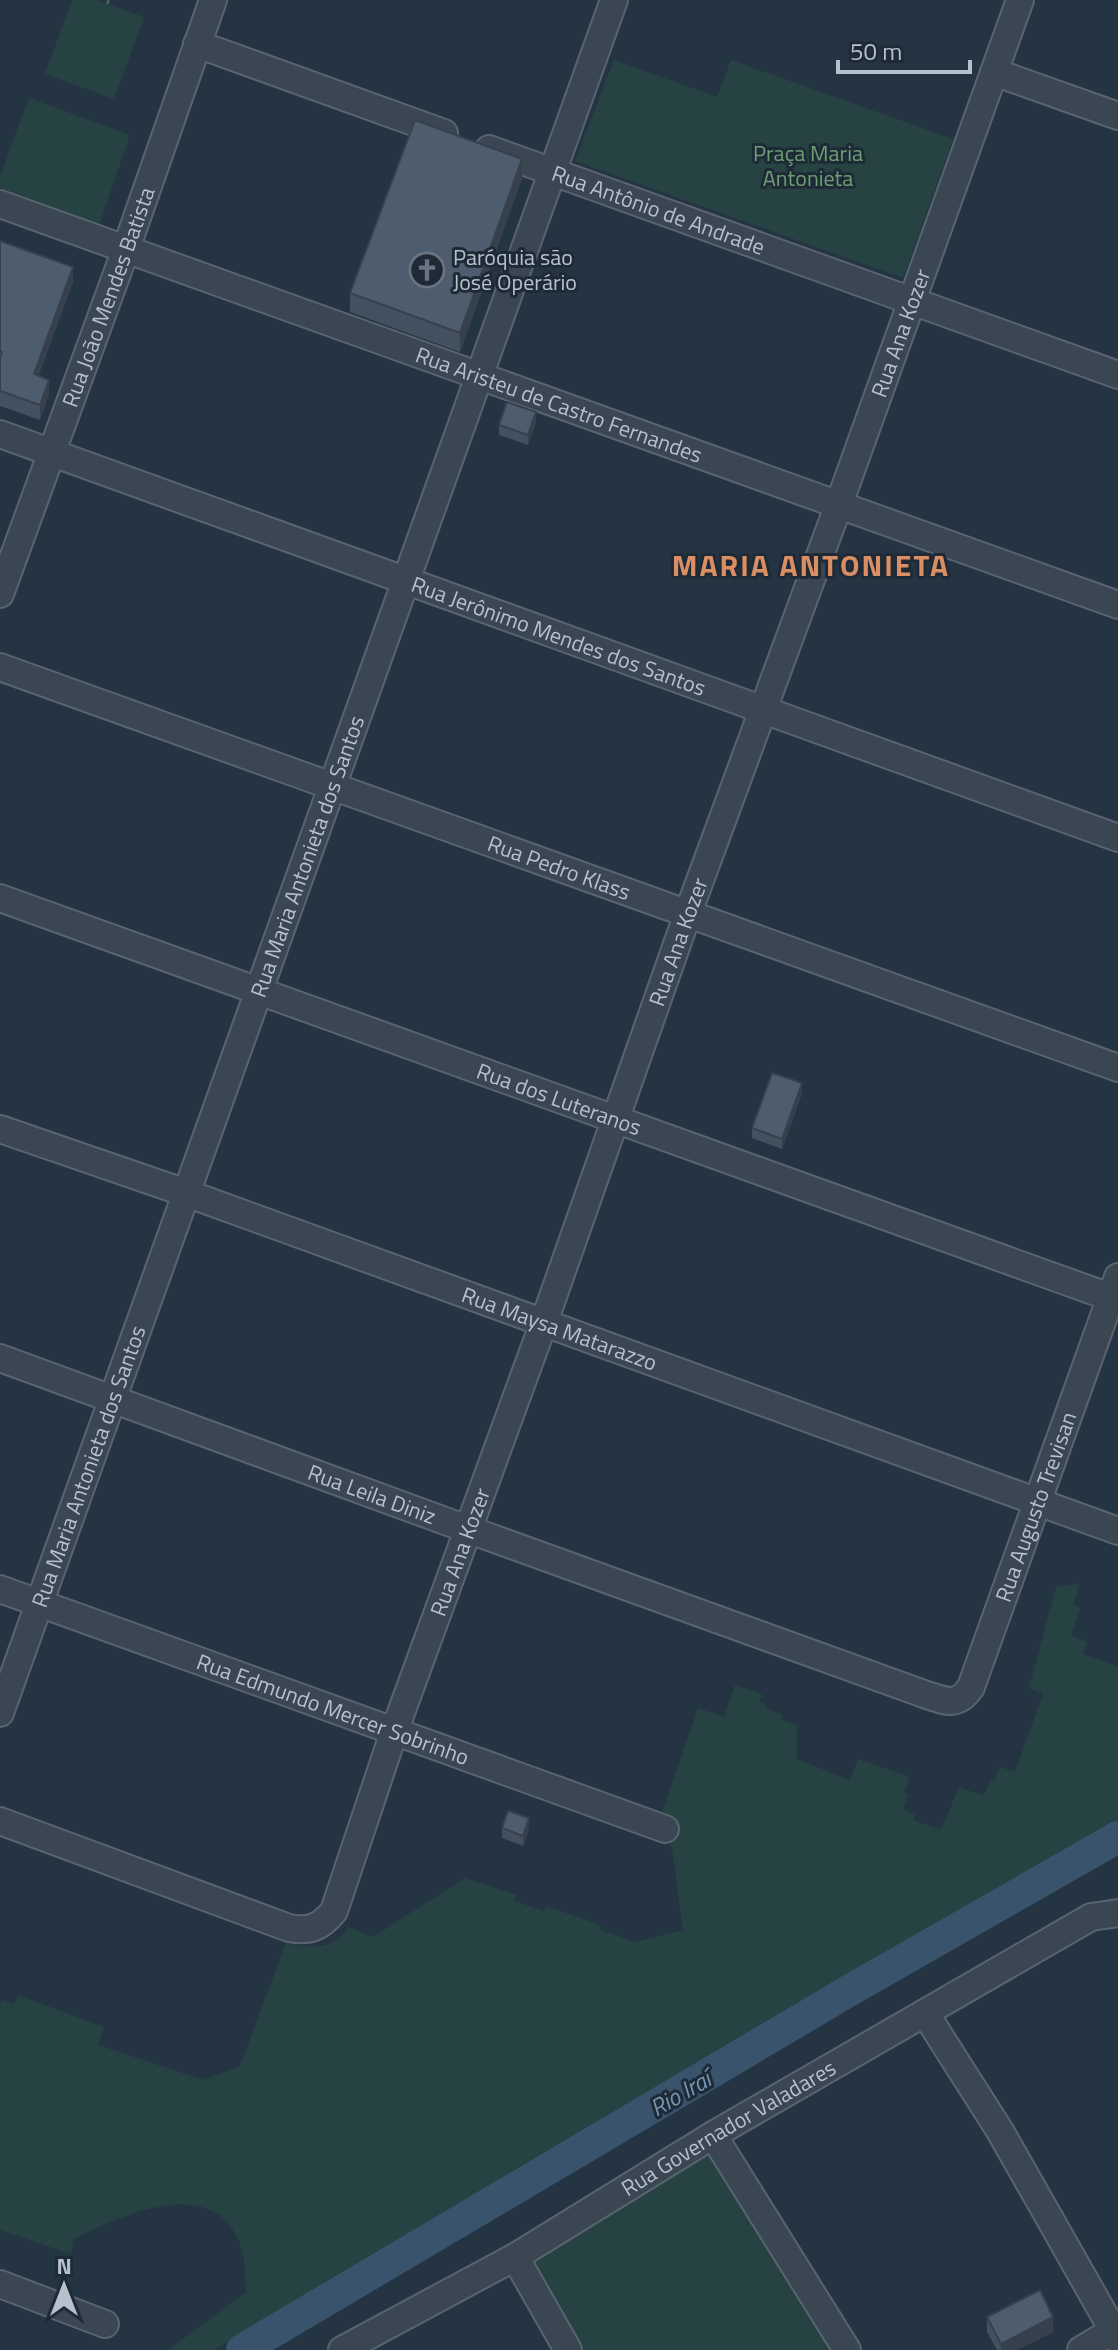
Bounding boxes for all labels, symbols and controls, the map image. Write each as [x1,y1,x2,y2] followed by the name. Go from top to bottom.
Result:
[838,24,970,74] scale bar
[850,33,902,69] text: 50 m
[753,136,863,195] park label: Praça Maria Antonieta
[547,156,770,264] street label: Rua Antônio de Andrade
[53,182,163,412] street label: Rua João Mendes Batista
[453,240,577,299] place label: Paróquia são José Operário
[408,251,446,289] church icon: Paróquia são José Operário
[862,264,939,402] street label: Rua Ana Kozer
[411,338,707,472] street label: Rua Aristeu de Castro Fernandes
[672,542,950,588] district label: MARIA ANTONIETA
[407,567,711,705] street label: Rua Jerônimo Mendes dos Santos
[241,711,373,1002] street label: Rua Maria Antonieta dos Santos
[483,826,635,909] street label: Rua Pedro Klass
[640,872,717,1011] street label: Rua Ana Kozer
[472,1054,646,1144] street label: Rua dos Luteranos
[457,1277,662,1379] street label: Rua Maysa Matarazzo
[22,1321,155,1612] street label: Rua Maria Antonieta dos Santos
[986,1407,1085,1607] street label: Rua Augusto Trevisan
[303,1455,441,1533] street label: Rua Leila Diniz
[421,1483,499,1621] street label: Rua Ana Kozer
[192,1644,474,1774] street label: Rua Edmundo Mercer Sobrinho
[614,2051,842,2205] street label: Rua Governador Valadares
[643,2058,723,2125] water label: Rio Iraí
[24,2246,104,2326] north arrow
[56,2249,72,2283] text: N

